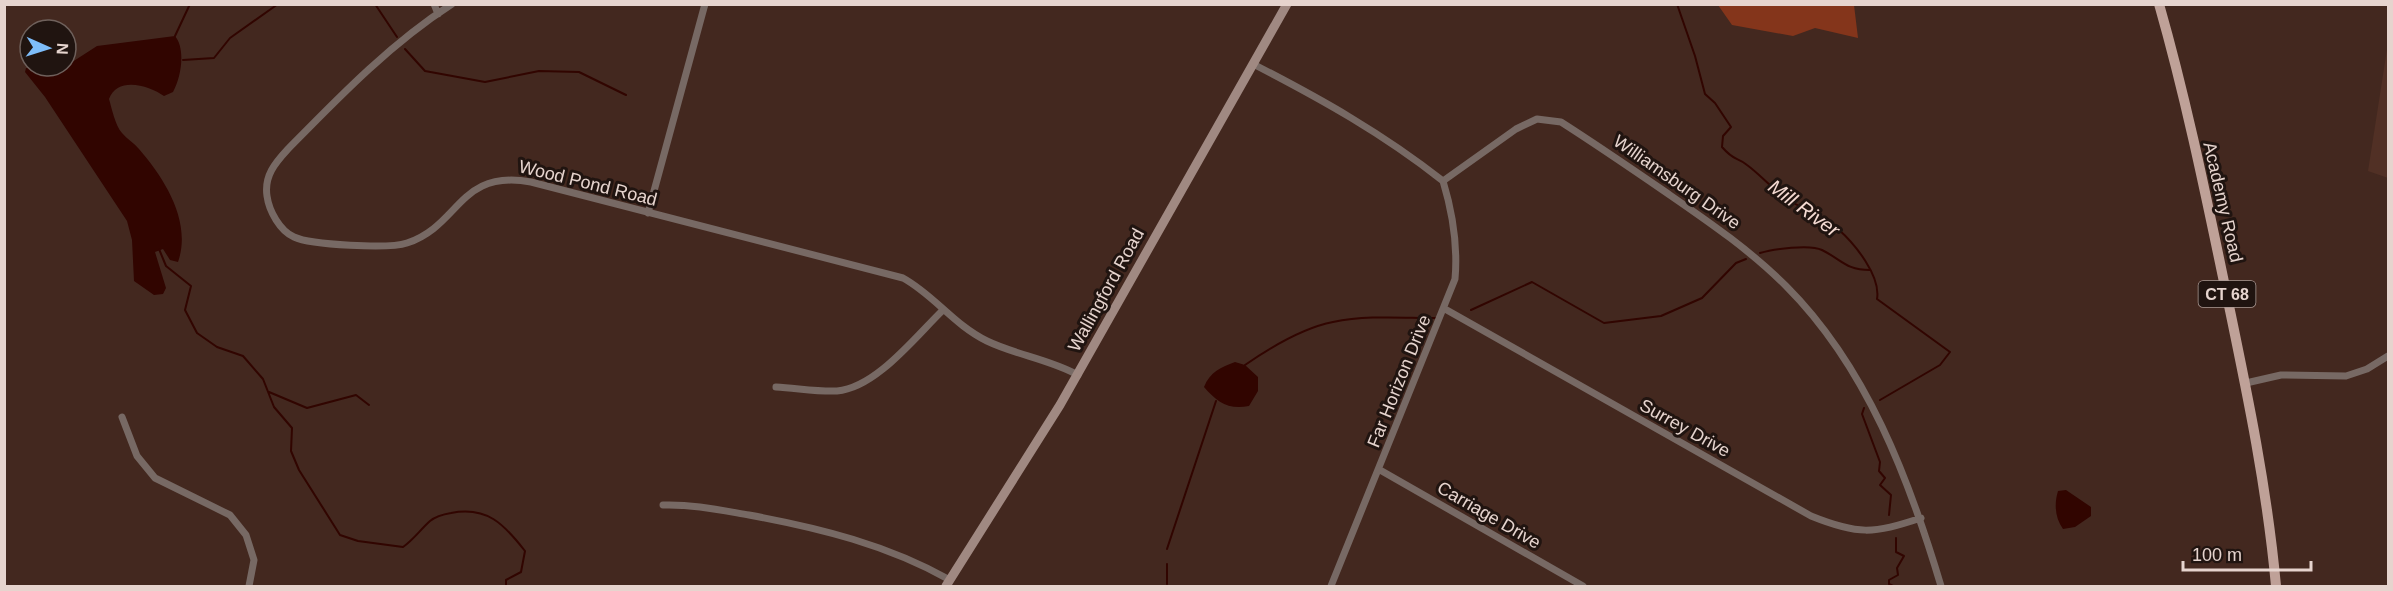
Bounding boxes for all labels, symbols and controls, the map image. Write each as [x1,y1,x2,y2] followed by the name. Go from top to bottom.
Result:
[18,18,78,78] north arrow
[54,43,71,55] text: N
[1610,131,1744,233] street label: Williamsburg Drive
[2199,140,2247,264] street label: Academy Road
[517,156,659,210] street label: Wood Pond Road
[1764,175,1845,242] water label: Mill River
[1064,225,1148,355] street label: Wallingford Road
[2198,281,2256,307] road number: CT 68
[1363,312,1435,450] street label: Far Horizon Drive
[1636,395,1734,461] street label: Surrey Drive
[1434,477,1544,553] street label: Carriage Drive
[2183,534,2310,572] scale bar
[2192,545,2242,565] text: 100 m

